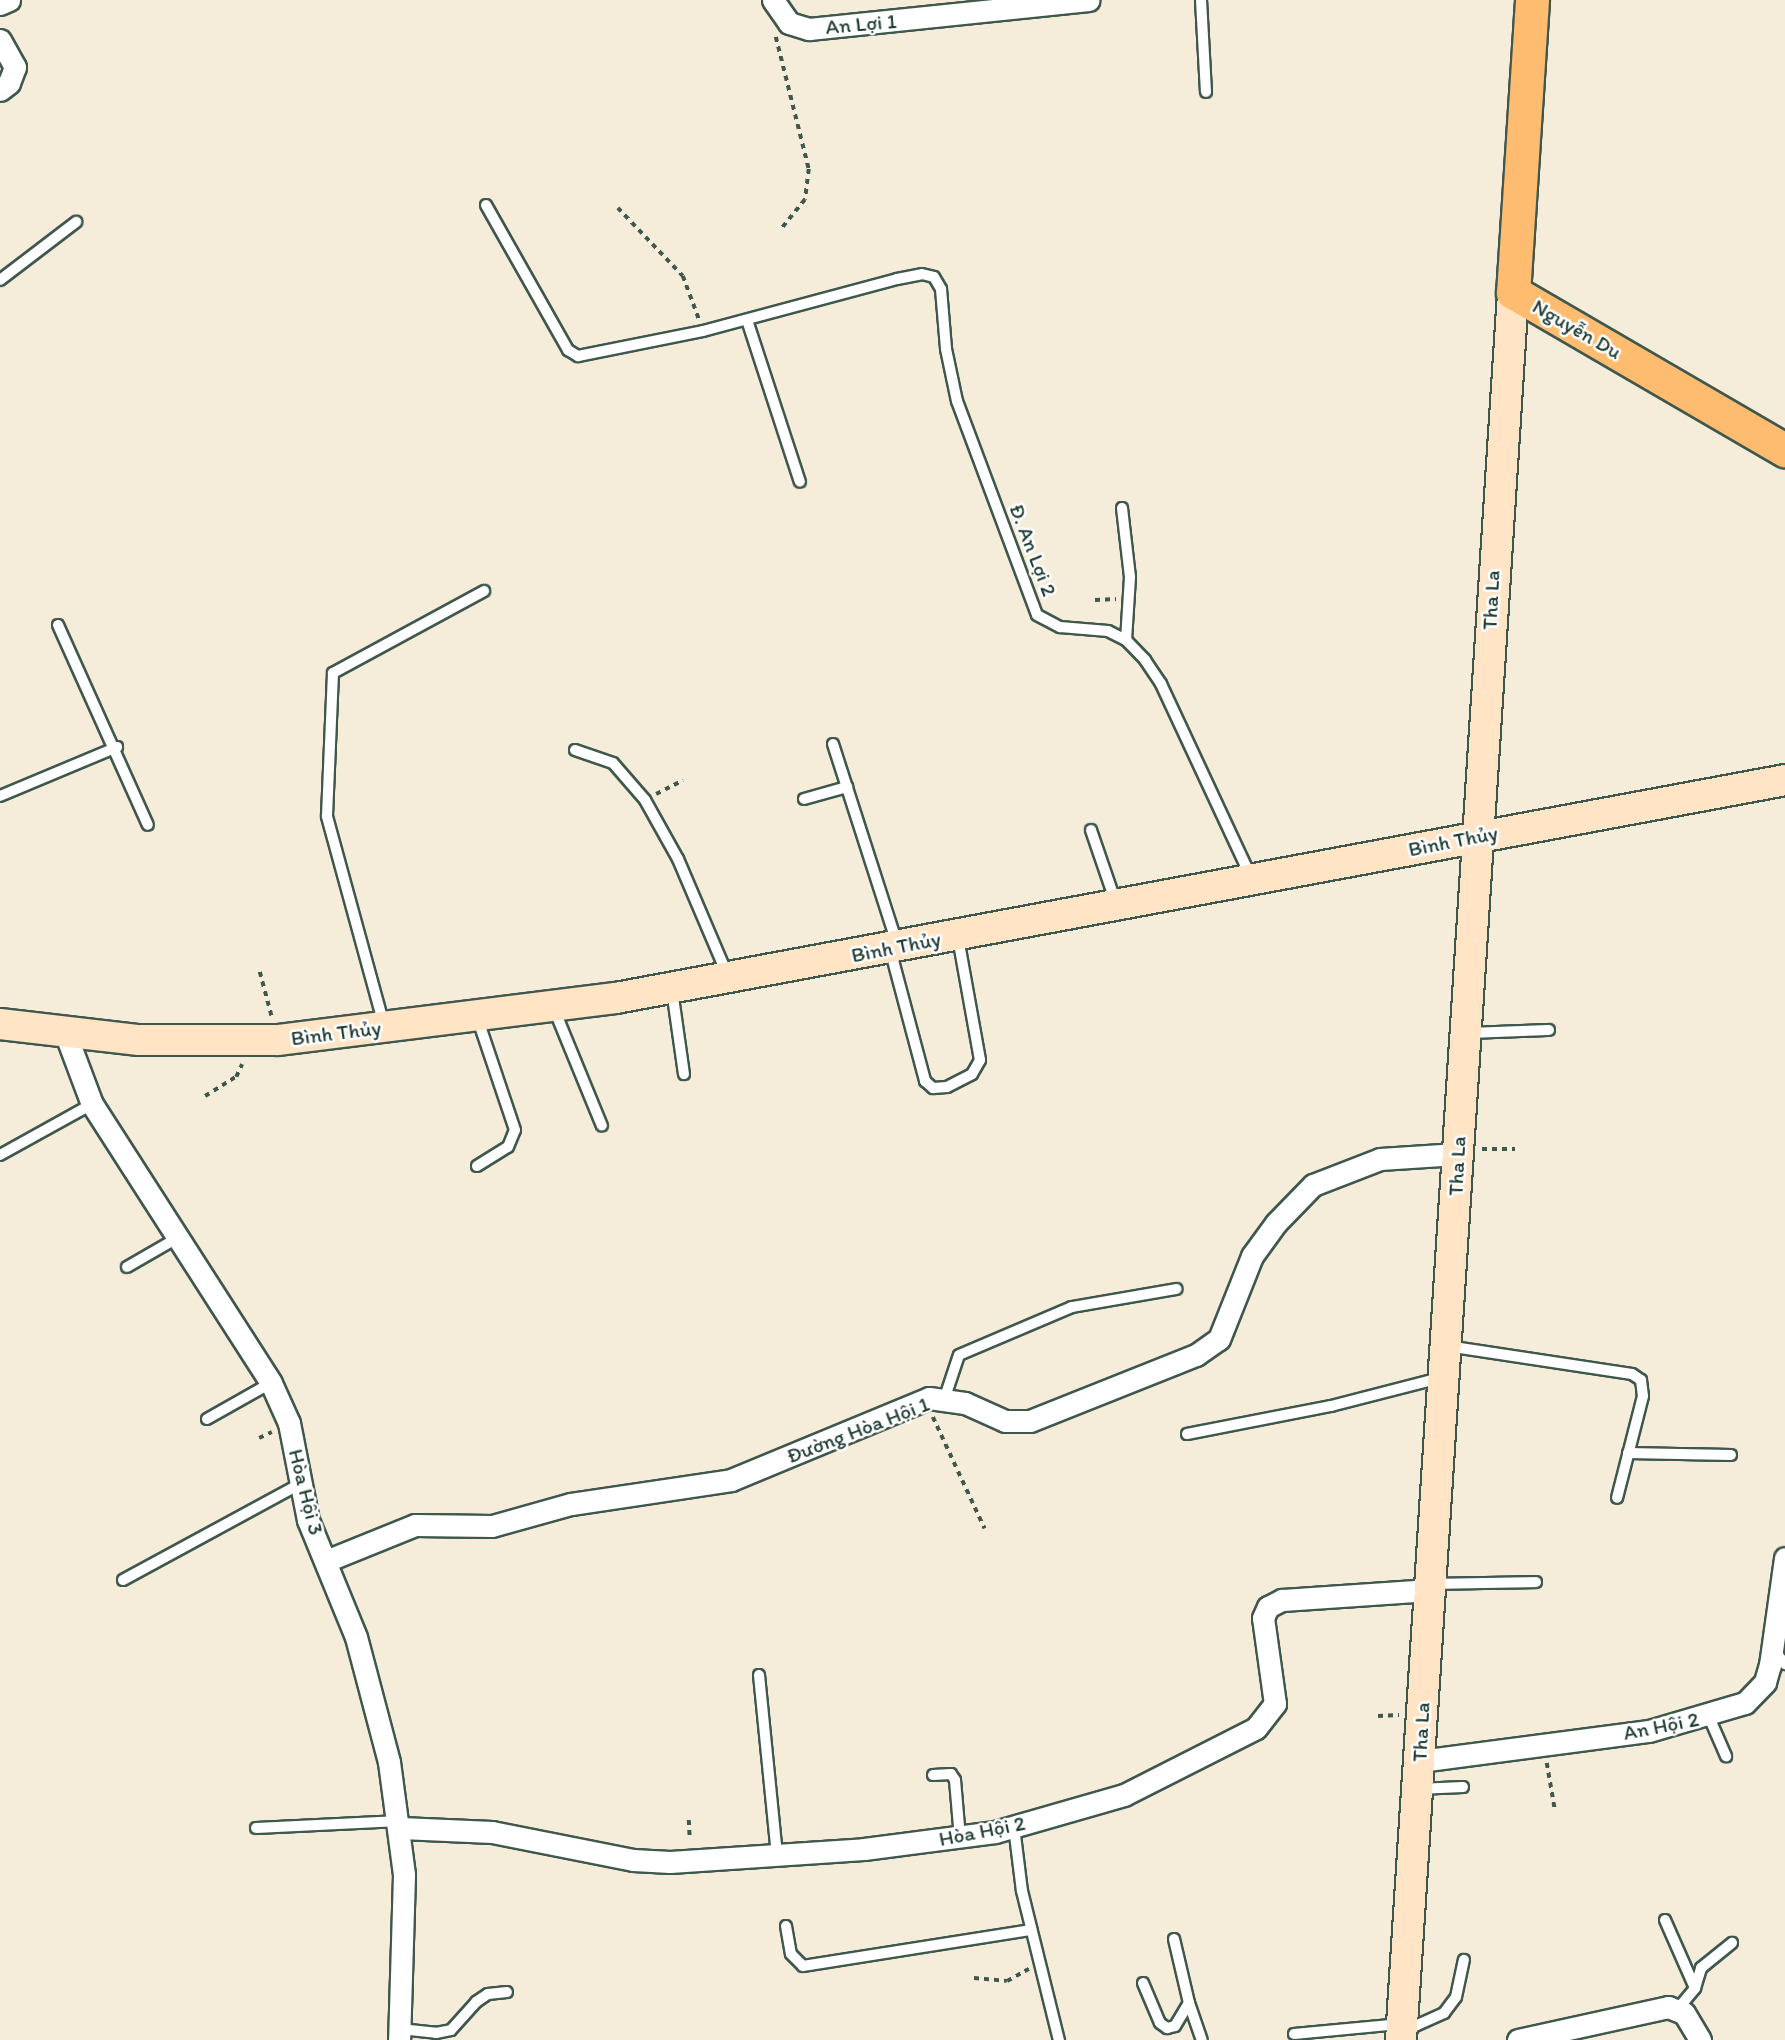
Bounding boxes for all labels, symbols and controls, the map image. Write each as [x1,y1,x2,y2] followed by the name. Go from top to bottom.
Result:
[824,8,898,40] street label: An Lợi 1
[1528,293,1626,365] street label: Nguyễn Du
[1004,500,1062,600] street label: Đ. An Lợi 2
[1477,569,1505,631] street label: Tha La
[1406,820,1500,862] street label: Bình Thủy
[849,926,943,968] street label: Bình Thủy
[289,1015,383,1051] street label: Bình Thủy
[1443,1135,1471,1197] street label: Tha La
[783,1391,933,1469] street label: Đường Hòa Hội 1
[283,1446,329,1538] street label: Hòa Hội 3
[1407,1701,1435,1763] street label: Tha La
[1621,1706,1701,1746] street label: An Hội 2
[937,1810,1027,1852] street label: Hòa Hội 2

